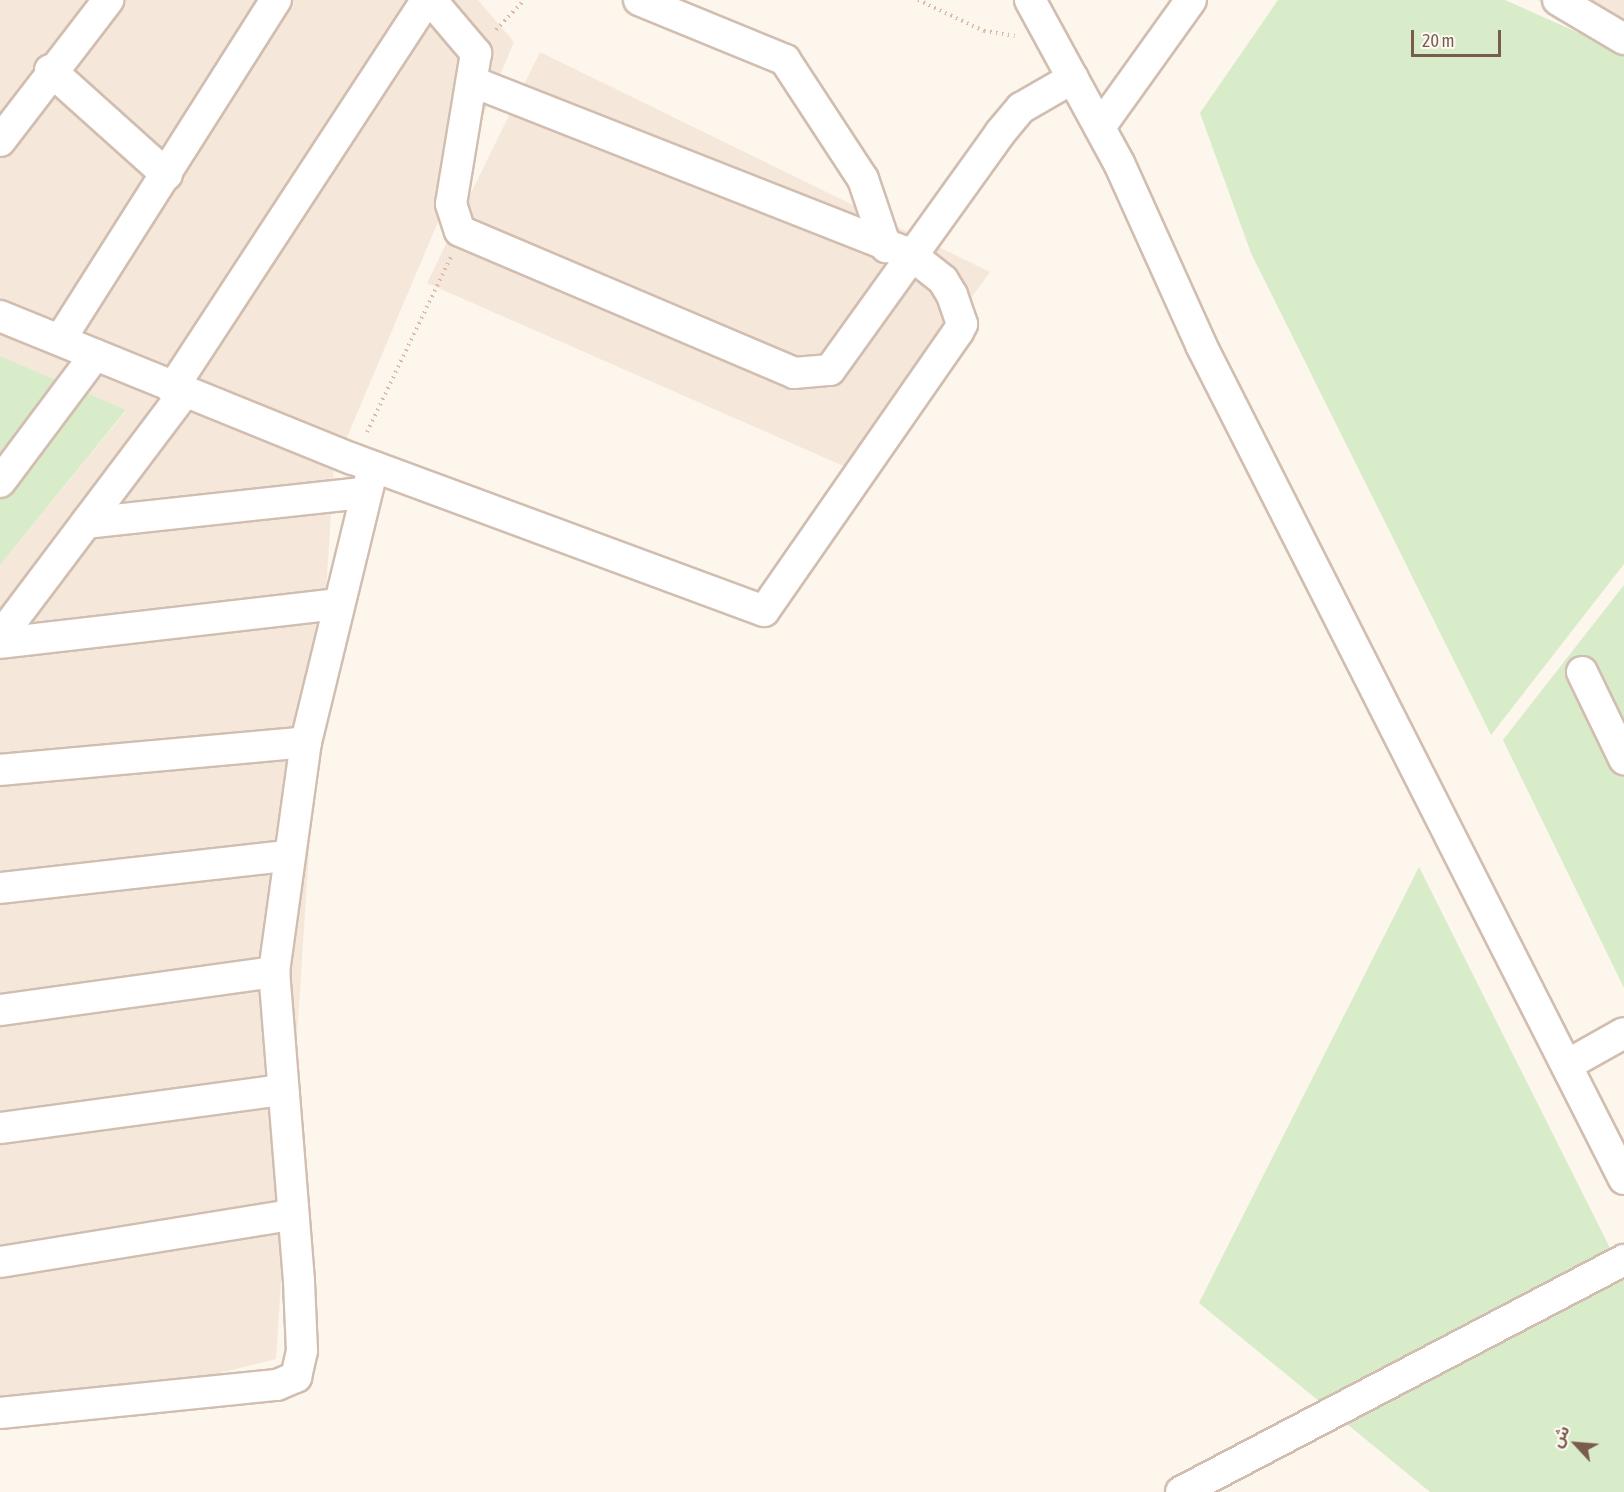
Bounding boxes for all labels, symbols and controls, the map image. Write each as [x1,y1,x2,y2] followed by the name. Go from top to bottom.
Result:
[1414,18,1504,56] scale bar
[1422,30,1454,51] text: 20 m
[1546,1414,1606,1474] north arrow
[1547,1422,1573,1450] text: ش

